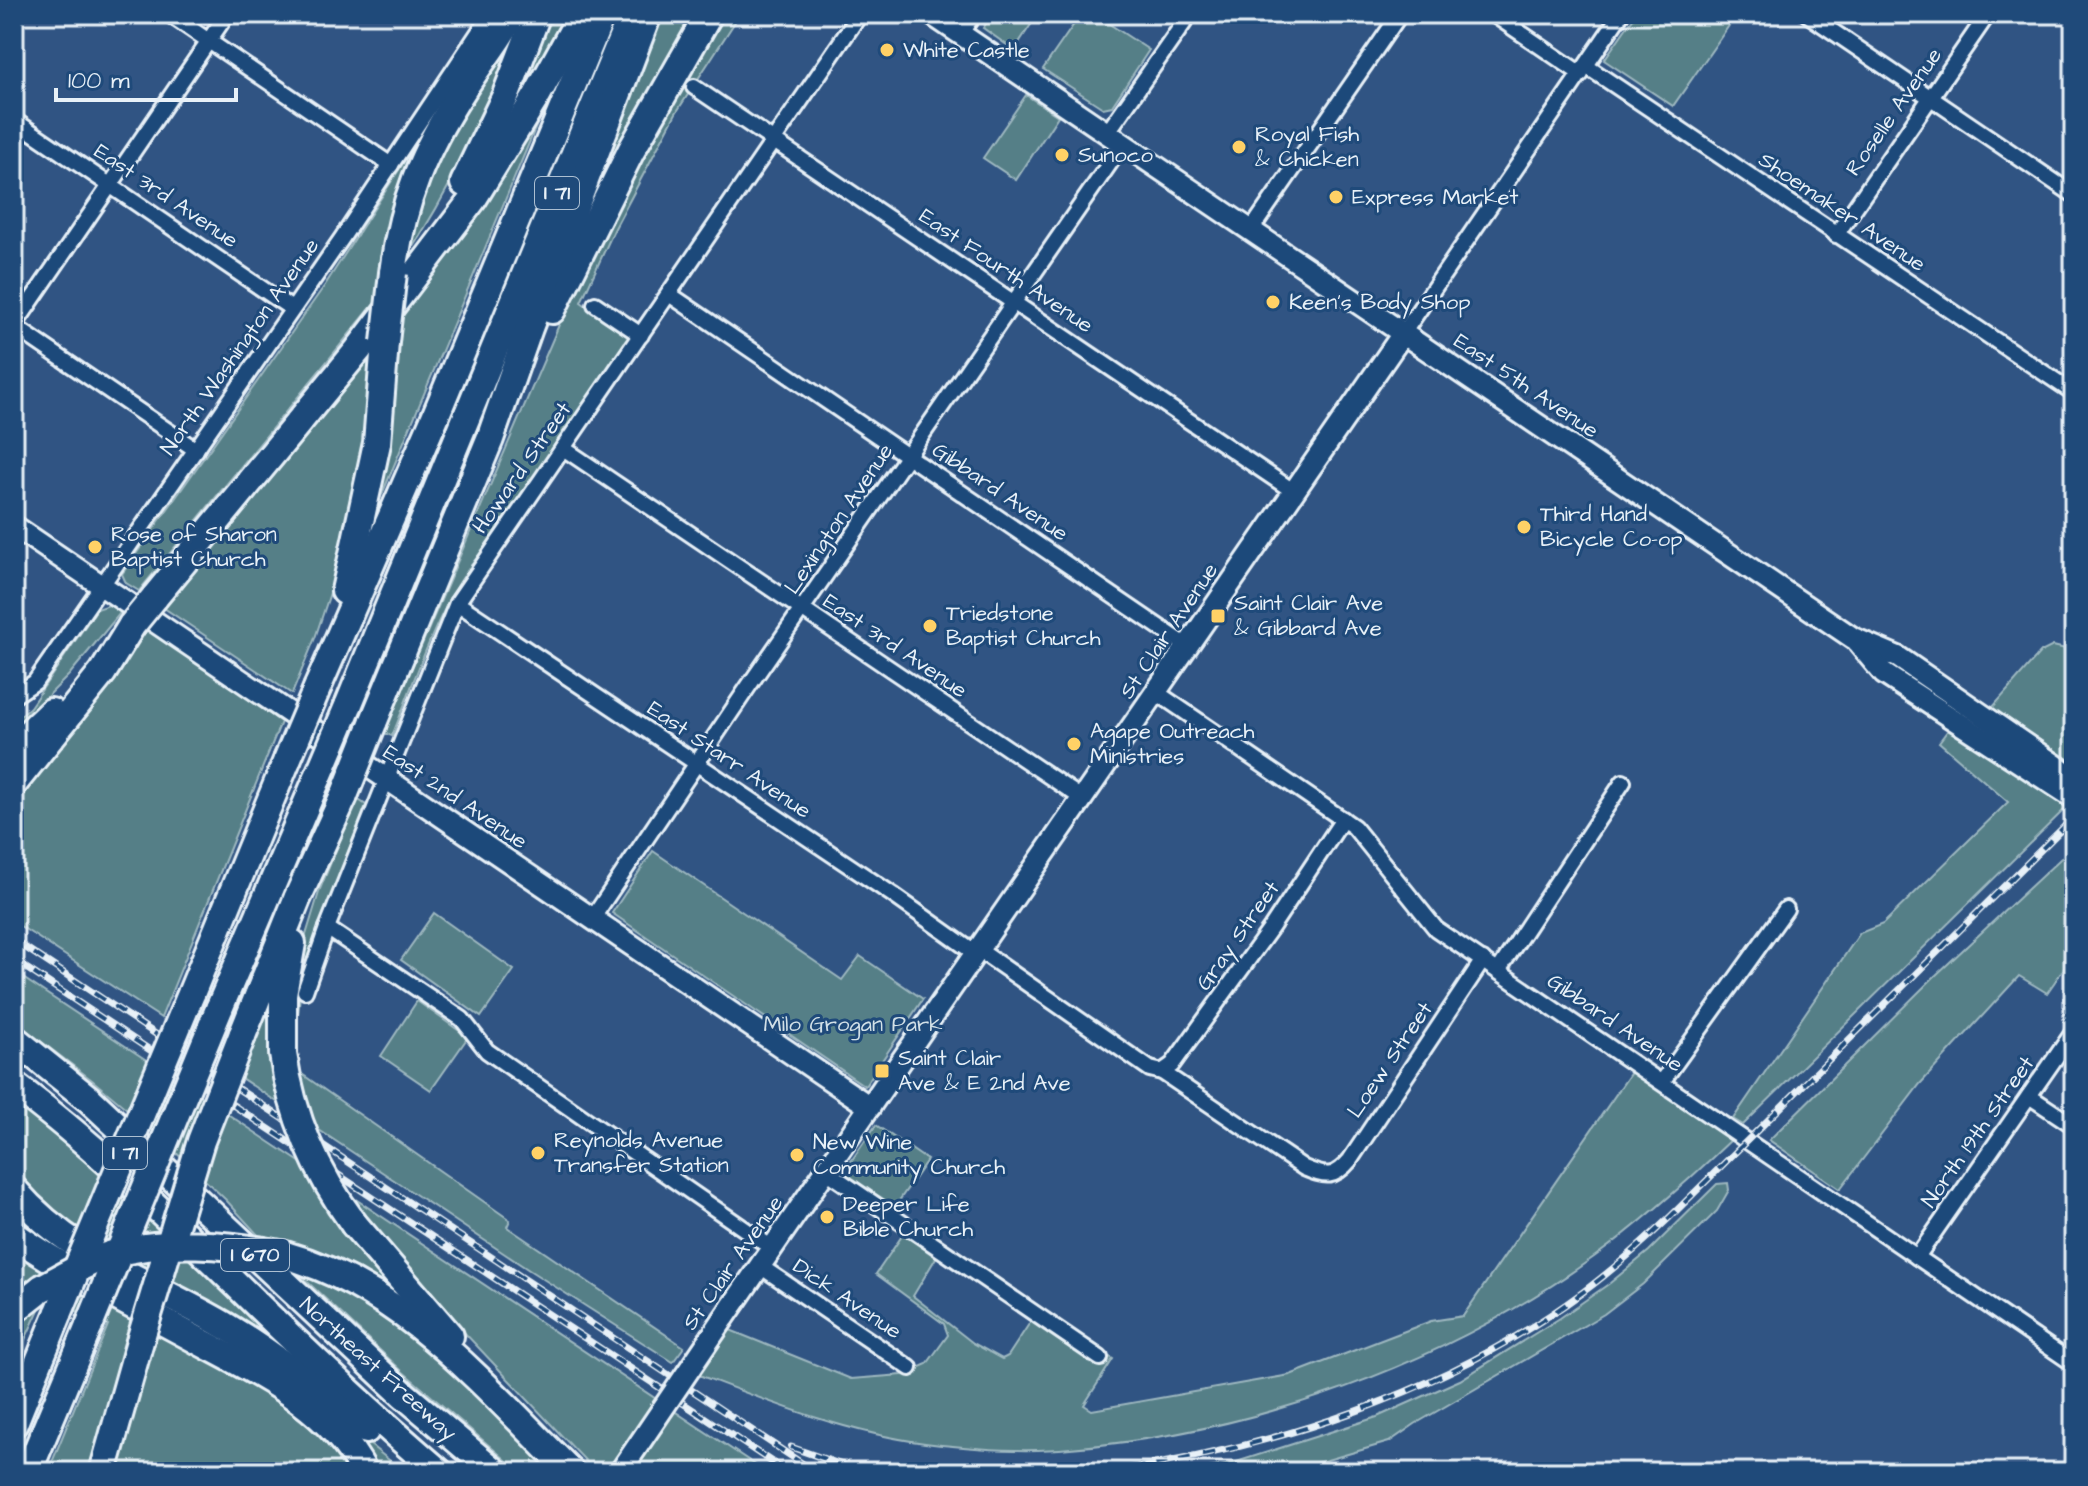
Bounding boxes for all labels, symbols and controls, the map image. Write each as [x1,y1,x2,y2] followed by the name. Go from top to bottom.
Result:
[903,35,1030,66] place label: White Castle
[878,41,896,59] marker: White Castle
[1838,42,1950,182] street label: Roselle Avenue
[56,52,236,102] scale bar
[68,64,130,98] text: 100 m
[1255,119,1359,175] place label: Royal Fish & Chicken
[88,136,244,256] street label: East 3rd Avenue
[1230,138,1248,156] marker: Royal Fish & Chicken
[1078,140,1154,171] place label: Sunoco
[1752,144,1932,280] street label: Shoemaker Avenue
[1053,146,1071,164] marker: Sunoco
[535,177,579,209] road number: I 71
[1352,182,1519,213] place label: Express Market
[1327,188,1345,206] marker: Express Market
[913,201,1099,341] street label: East Fourth Avenue
[153,232,328,463] street label: North Washington Avenue
[1289,287,1470,319] place label: Keen's Body Shop
[1264,293,1282,311] marker: Keen's Body Shop
[1447,326,1605,446] street label: East 5th Avenue
[465,396,579,540] street label: Howard Street
[926,435,1074,549] street label: Gibbard Avenue
[777,437,902,601] street label: Lexington Avenue
[1540,499,1682,556] place label: Third Hand Bicycle Co-op
[1515,518,1533,536] marker: Third Hand Bicycle Co-op
[111,519,277,575] place label: Rose of Sharon Baptist Church
[86,538,104,556] marker: Rose of Sharon Baptist Church
[1112,557,1226,705] street label: St Clair Avenue
[817,586,973,706] street label: East 3rd Avenue
[1234,588,1383,644] place label: Saint Clair Ave & Gibbard Ave
[946,598,1101,654] place label: Triedstone Baptist Church
[1209,607,1227,625] marker: Saint Clair Ave & Gibbard Ave
[921,617,939,635] marker: Triedstone Baptist Church
[641,694,817,827] street label: East Starr Avenue
[1090,716,1255,772] place label: Agape Outreach Ministries
[1065,735,1083,753] marker: Agape Outreach Ministries
[377,737,533,857] street label: East 2nd Avenue
[1189,875,1288,998] street label: Gray Street
[1541,966,1689,1080] street label: Gibbard Avenue
[1340,996,1440,1124] street label: Loew Street
[763,1009,943,1041] park label: Milo Grogan Park
[898,1043,1071,1099] place label: Saint Clair Ave & E 2nd Ave
[1914,1050,2042,1214] street label: North 19th Street
[873,1062,891,1080] marker: Saint Clair Ave & E 2nd Ave
[554,1125,729,1181] place label: Reynolds Avenue Transfer Station
[813,1127,1005,1184] place label: New Wine Community Church
[103,1137,147,1169] road number: I 71
[529,1144,547,1162] marker: Reynolds Avenue Transfer Station
[788,1146,806,1164] marker: New Wine Community Church
[675,1189,791,1337] street label: St Clair Avenue
[843,1189,973,1245] place label: Deeper Life Bible Church
[818,1208,836,1226] marker: Deeper Life Bible Church
[221,1239,289,1271] road number: I 670
[786,1251,908,1347] street label: Dick Avenue
[292,1290,463,1449] street label: Northeast Freeway

